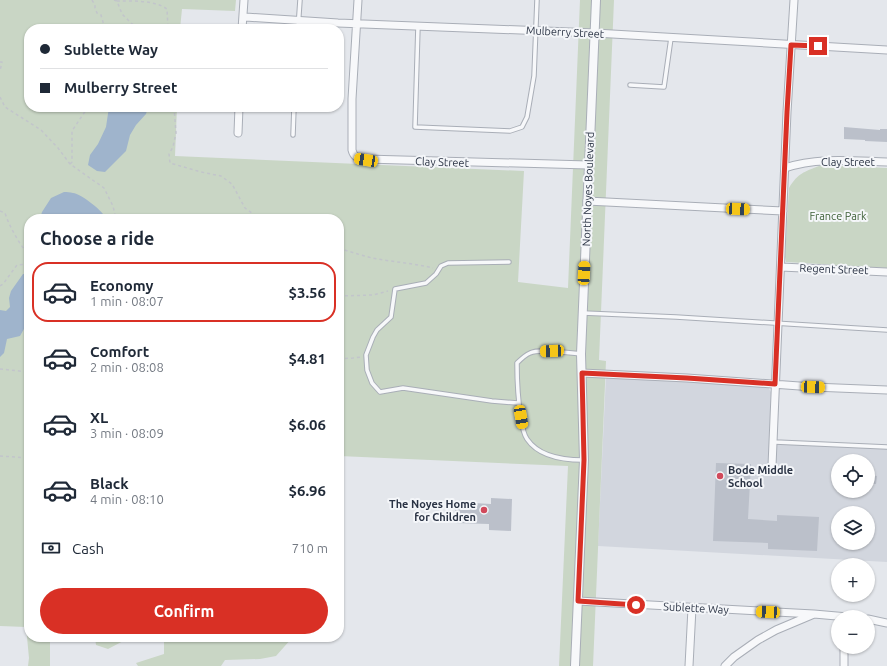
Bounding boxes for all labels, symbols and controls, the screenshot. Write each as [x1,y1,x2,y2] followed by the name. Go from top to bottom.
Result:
[526,24,605,40] street label: Mulberry Street
[809,37,827,55] route end
[64,41,158,58] text: Sublette Way
[64,79,177,96] text: Mulberry Street
[580,131,596,247] street label: North Noyes Boulevard
[353,152,379,168] car
[415,155,470,169] street label: Clay Street
[821,156,876,168] street label: Clay Street
[726,202,750,216] car
[809,210,867,222] park label: France Park
[40,228,154,248] text: Choose a ride
[577,261,591,285] car
[799,262,869,276] street label: Regent Street
[42,274,78,310] icon: car
[90,277,154,294] text: Economy
[288,284,326,301] text: $3.56
[90,294,164,308] text: 1 min · 08:07
[42,340,78,376] icon: car
[90,343,149,360] text: Comfort
[540,345,564,357] car
[288,350,326,367] text: $4.81
[90,360,164,374] text: 2 min · 08:08
[801,381,825,393] car
[513,404,529,430] car
[42,406,78,442] icon: car
[90,409,108,426] text: XL
[288,416,326,433] text: $6.06
[90,426,164,440] text: 3 min · 08:09
[831,454,875,654] map controls
[831,454,875,498] button: locate
[728,464,793,489] place label: Bode Middle School
[715,471,725,481] marker: Bode Middle School
[42,472,78,508] icon: car
[90,475,129,492] text: Black
[288,482,326,499] text: $6.96
[90,492,164,506] text: 4 min · 08:10
[389,498,476,523] place label: The Noyes Home for Children
[479,505,489,515] marker: The Noyes Home for Children
[831,506,875,550] button: layers
[40,537,62,559] icon: cash
[72,540,104,557] text: Cash
[292,541,328,555] text: 710 m
[831,558,875,602] button: +
[40,588,328,634] button: Confirm
[627,596,645,614] route start
[663,600,730,616] street label: Sublette Way
[756,605,780,619] car
[831,610,875,654] button: −

